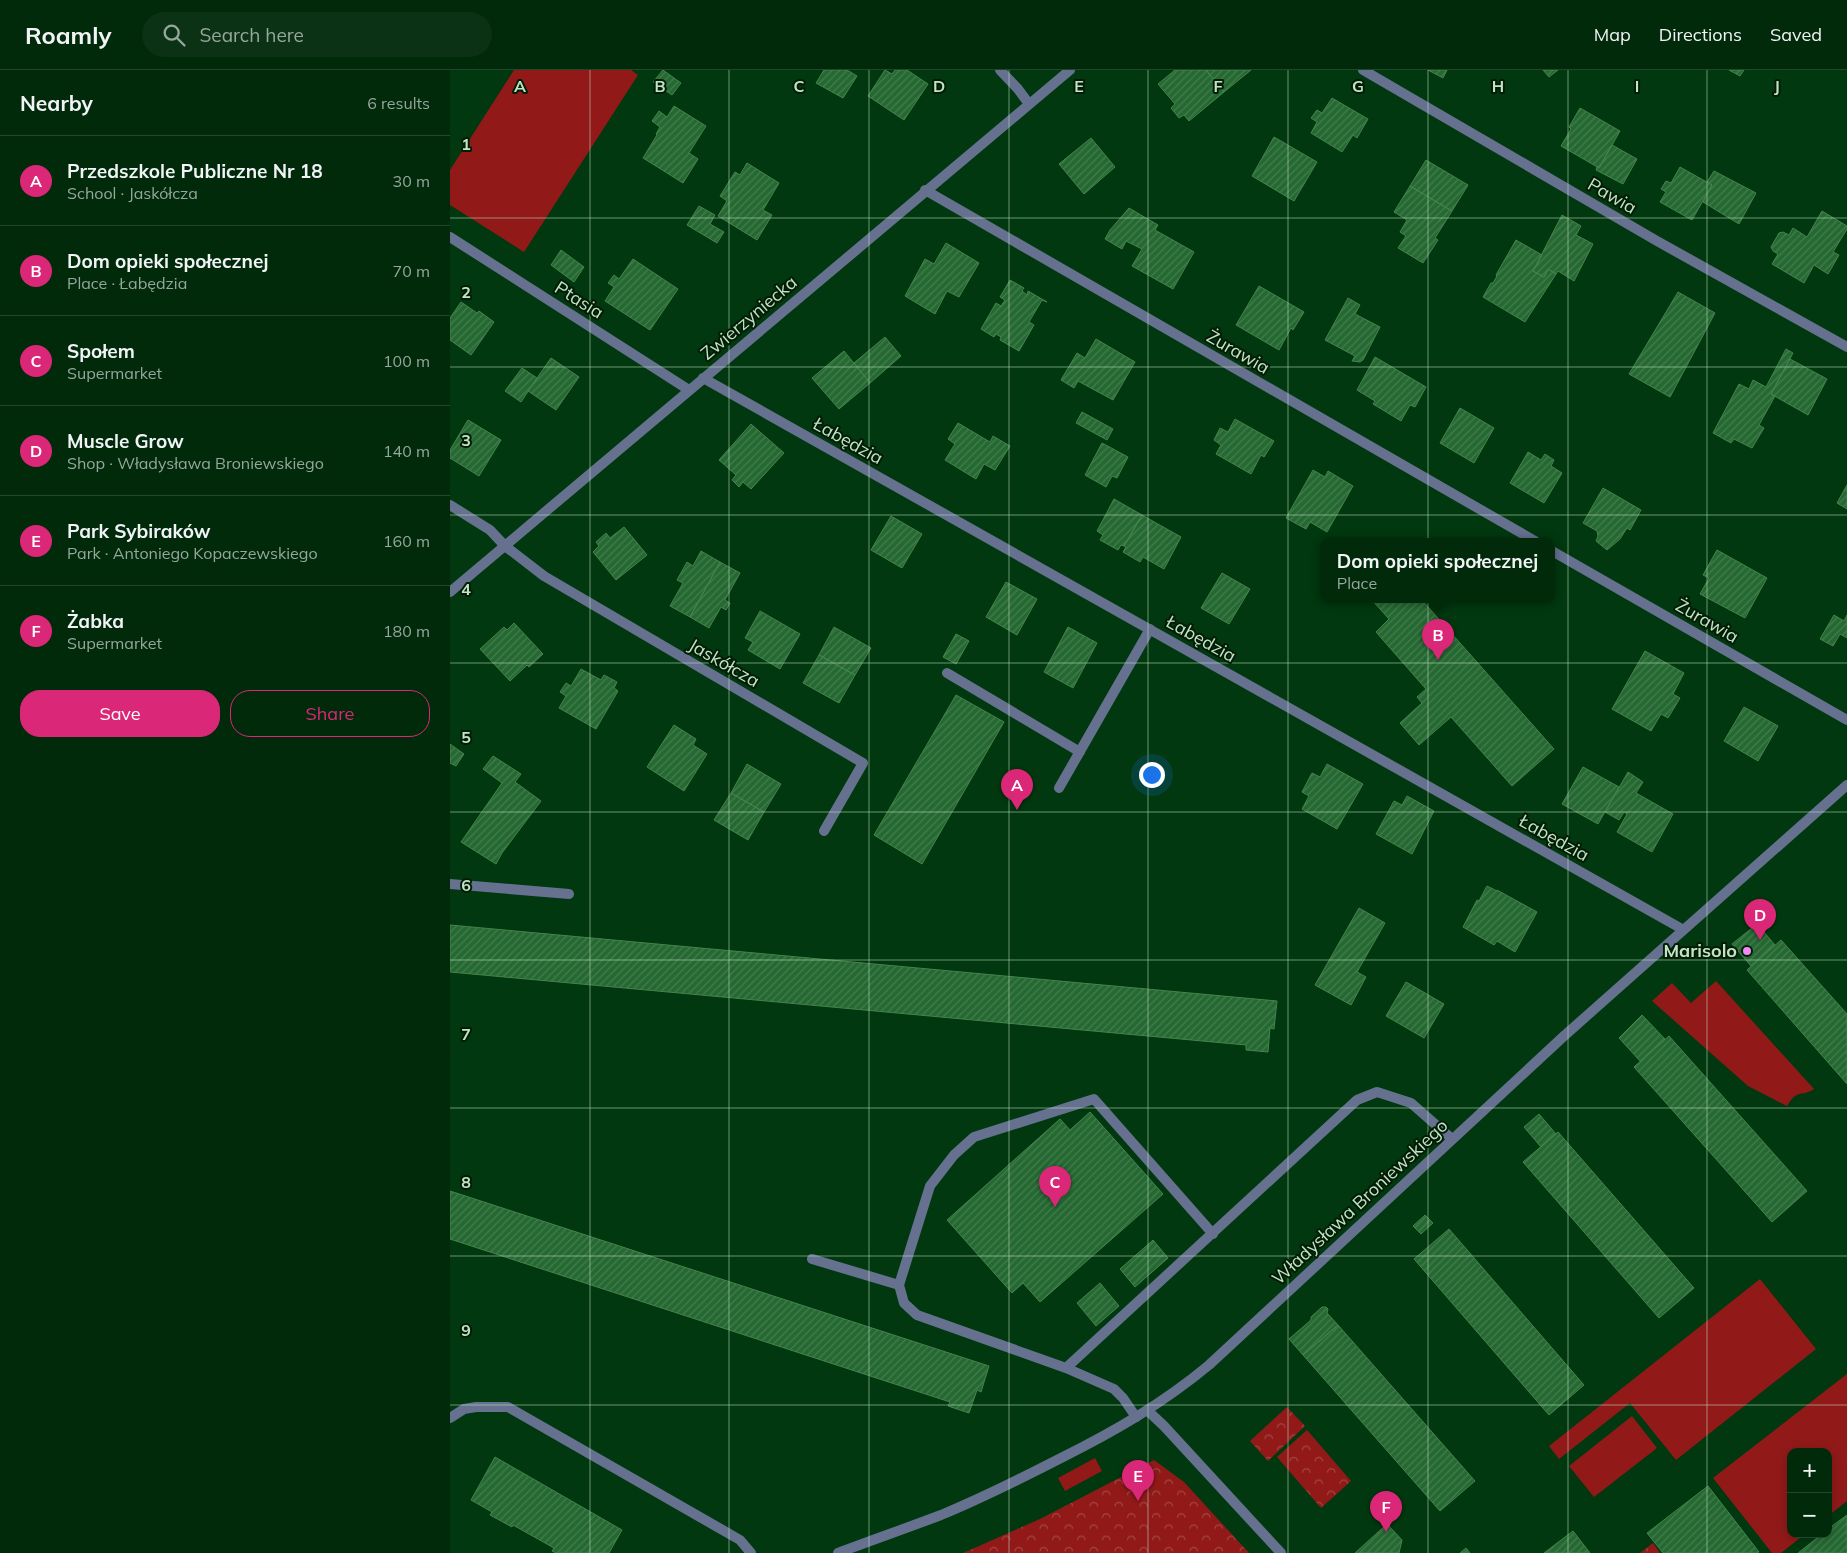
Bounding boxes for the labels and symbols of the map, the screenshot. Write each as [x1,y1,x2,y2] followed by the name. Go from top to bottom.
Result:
[514,76,526,96] text: A
[654,76,666,96] text: B
[794,76,805,96] text: C
[933,76,945,96] text: D
[1074,76,1084,96] text: E
[1213,76,1223,96] text: F
[1352,76,1364,96] text: G
[1492,76,1504,96] text: H
[1635,76,1639,96] text: I
[1774,76,1780,96] text: J
[461,134,471,154] text: 1
[1584,172,1641,219] street label: Pawia
[696,271,802,365] street label: Zwierzyniecka
[551,276,608,323] street label: Ptasia
[461,282,471,302] text: 2
[1203,324,1274,379] street label: Żurawia
[808,411,887,469] street label: Łabędzia
[461,430,471,450] text: 3
[461,579,471,599] text: 4
[1672,593,1743,648] street label: Żurawia
[1161,609,1240,667] street label: Łabędzia
[1422,619,1454,660] pin: B
[685,633,764,692] street label: Jaskółcza
[461,727,471,747] text: 5
[1139,762,1165,788] your location
[1001,769,1033,810] pin: A
[1514,808,1593,866] street label: Łabędzia
[461,875,471,895] text: 6
[1744,899,1776,940] pin: D
[1663,939,1737,962] place label: Marisolo
[1741,945,1753,957] marker: Marisolo
[461,1024,471,1044] text: 7
[1267,1114,1453,1289] street label: Władysława Broniewskiego
[1039,1166,1071,1207] pin: C
[461,1172,471,1192] text: 8
[461,1320,471,1340] text: 9
[1122,1460,1154,1501] pin: E
[1370,1491,1402,1532] pin: F

